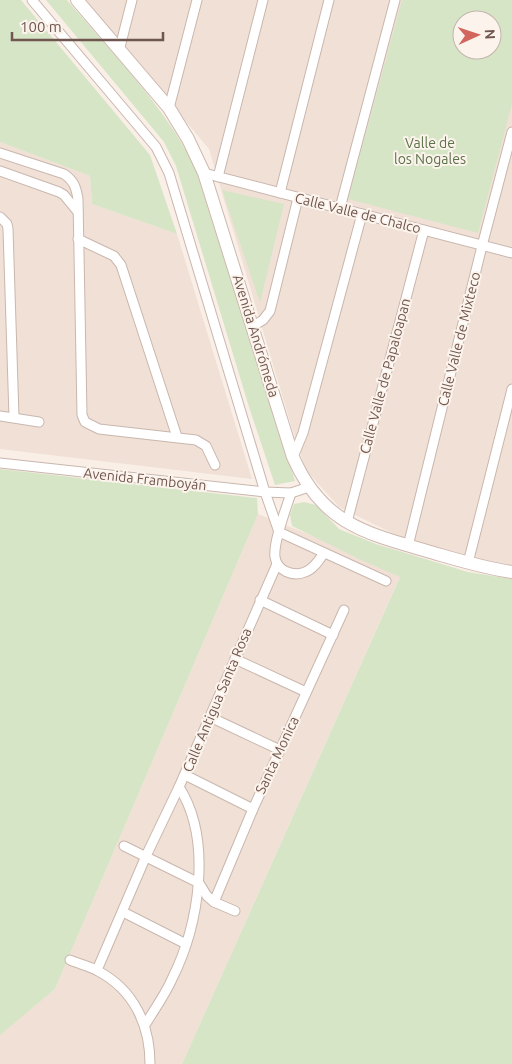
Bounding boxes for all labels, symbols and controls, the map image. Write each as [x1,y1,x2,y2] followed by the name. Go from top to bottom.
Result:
[12,10,164,42] scale bar
[452,10,502,60] north arrow
[20,18,62,35] text: 100 m
[482,29,498,40] text: N
[394,135,466,167] park label: Valle de los Nogales
[293,190,423,236] street label: Calle Valle de Chalco
[435,270,483,408] street label: Calle Valle de Mixteco
[230,273,282,399] street label: Avenida Andrómeda
[356,296,414,456] street label: Calle Valle de Papaloapan
[83,465,207,493] street label: Avenida Framboyán
[179,625,255,775] street label: Calle Antigua Santa Rosa
[252,714,302,796] street label: Santa Monica

